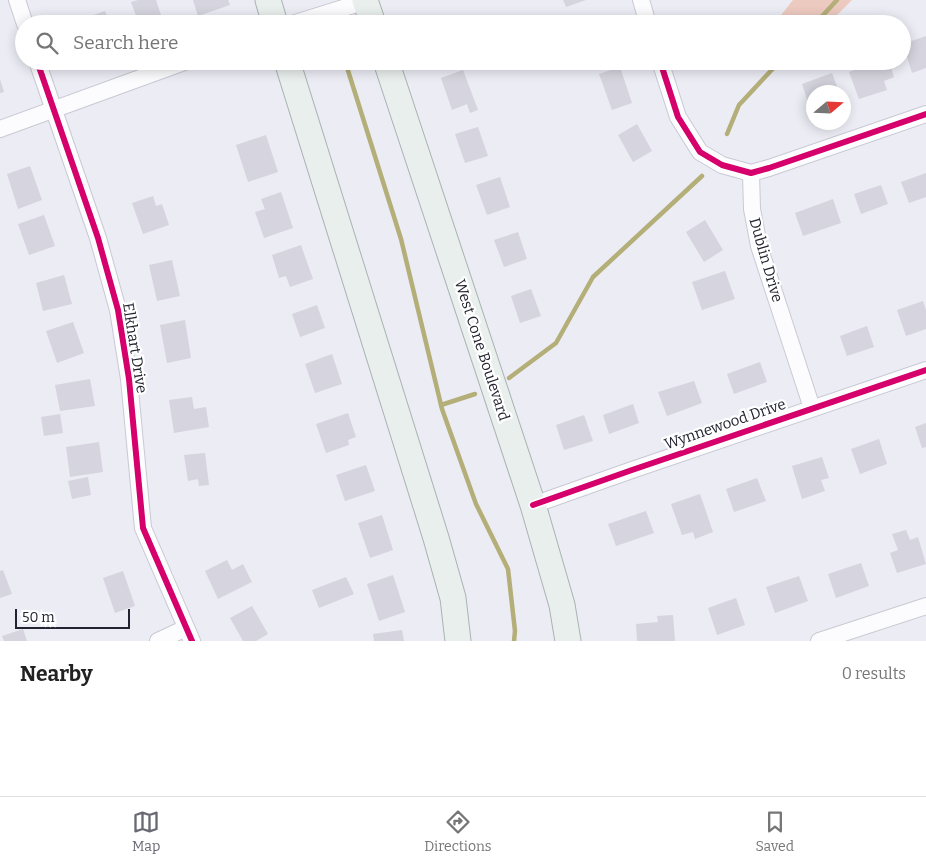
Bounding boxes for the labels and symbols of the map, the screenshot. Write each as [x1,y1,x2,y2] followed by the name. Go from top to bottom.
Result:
[806,85,851,130] north arrow
[745,216,787,304] street label: Dublin Drive
[451,277,513,423] street label: West Cone Boulevard
[119,301,151,395] street label: Elkhart Drive
[662,395,788,453] street label: Wynnewood Drive
[15,606,130,629] scale bar

